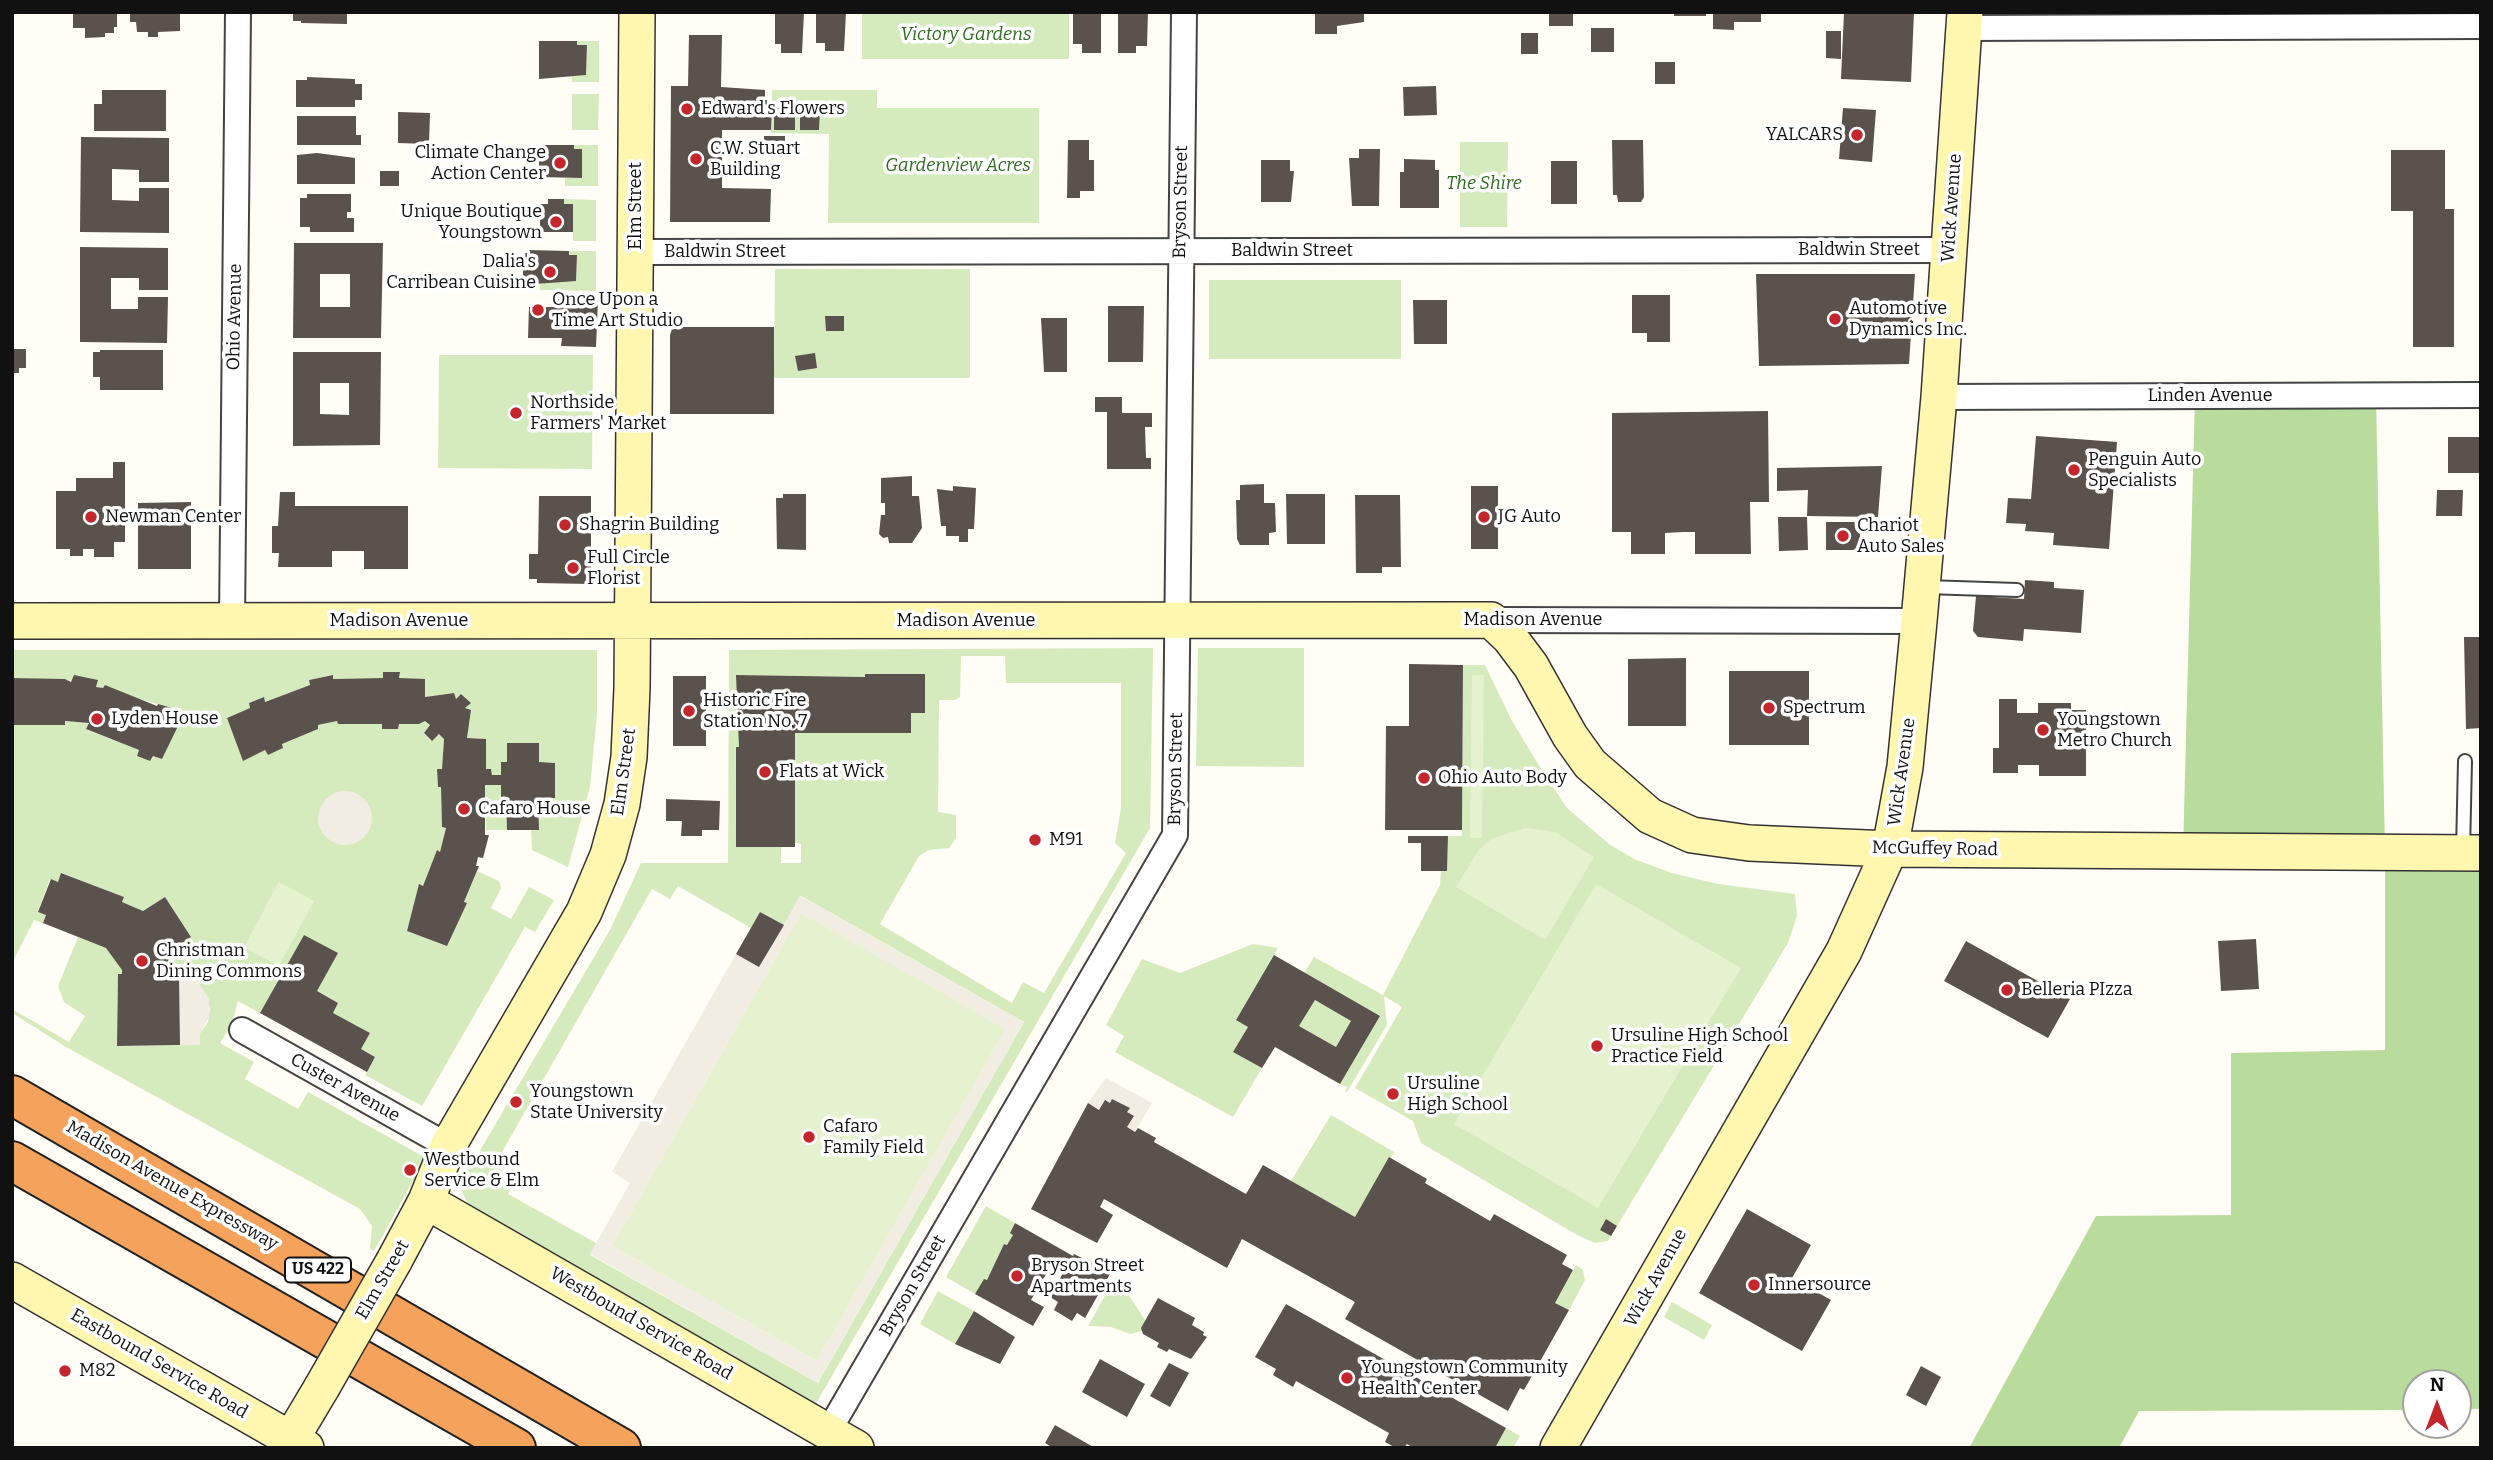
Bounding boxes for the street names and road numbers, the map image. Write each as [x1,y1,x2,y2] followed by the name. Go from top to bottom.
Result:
[1169,145,1193,259] street label: Bryson Street
[1937,153,1967,263] street label: Wick Avenue
[625,162,647,250] street label: Elm Street
[1798,239,1920,261] street label: Baldwin Street
[1231,240,1353,262] street label: Baldwin Street
[664,241,786,263] street label: Baldwin Street
[223,263,247,371] street label: Ohio Avenue
[2147,385,2273,407] street label: Linden Avenue
[1464,609,1602,631] street label: Madison Avenue
[330,610,468,632] street label: Madison Avenue
[897,610,1035,632] street label: Madison Avenue
[1164,712,1188,826] street label: Bryson Street
[1884,717,1920,827] street label: Wick Avenue
[607,727,641,817] street label: Elm Street
[1872,837,1998,861] street label: McGuffey Road
[286,1049,404,1127] street label: Custer Avenue
[62,1116,282,1256] street label: Madison Avenue Expressway
[1620,1225,1692,1331] street label: Wick Avenue
[875,1232,951,1340] street label: Bryson Street
[352,1237,414,1323] street label: Elm Street
[285,1258,351,1282] road number: US 422
[546,1263,736,1385] street label: Westbound Service Road
[67,1304,251,1424] street label: Eastbound Service Road

